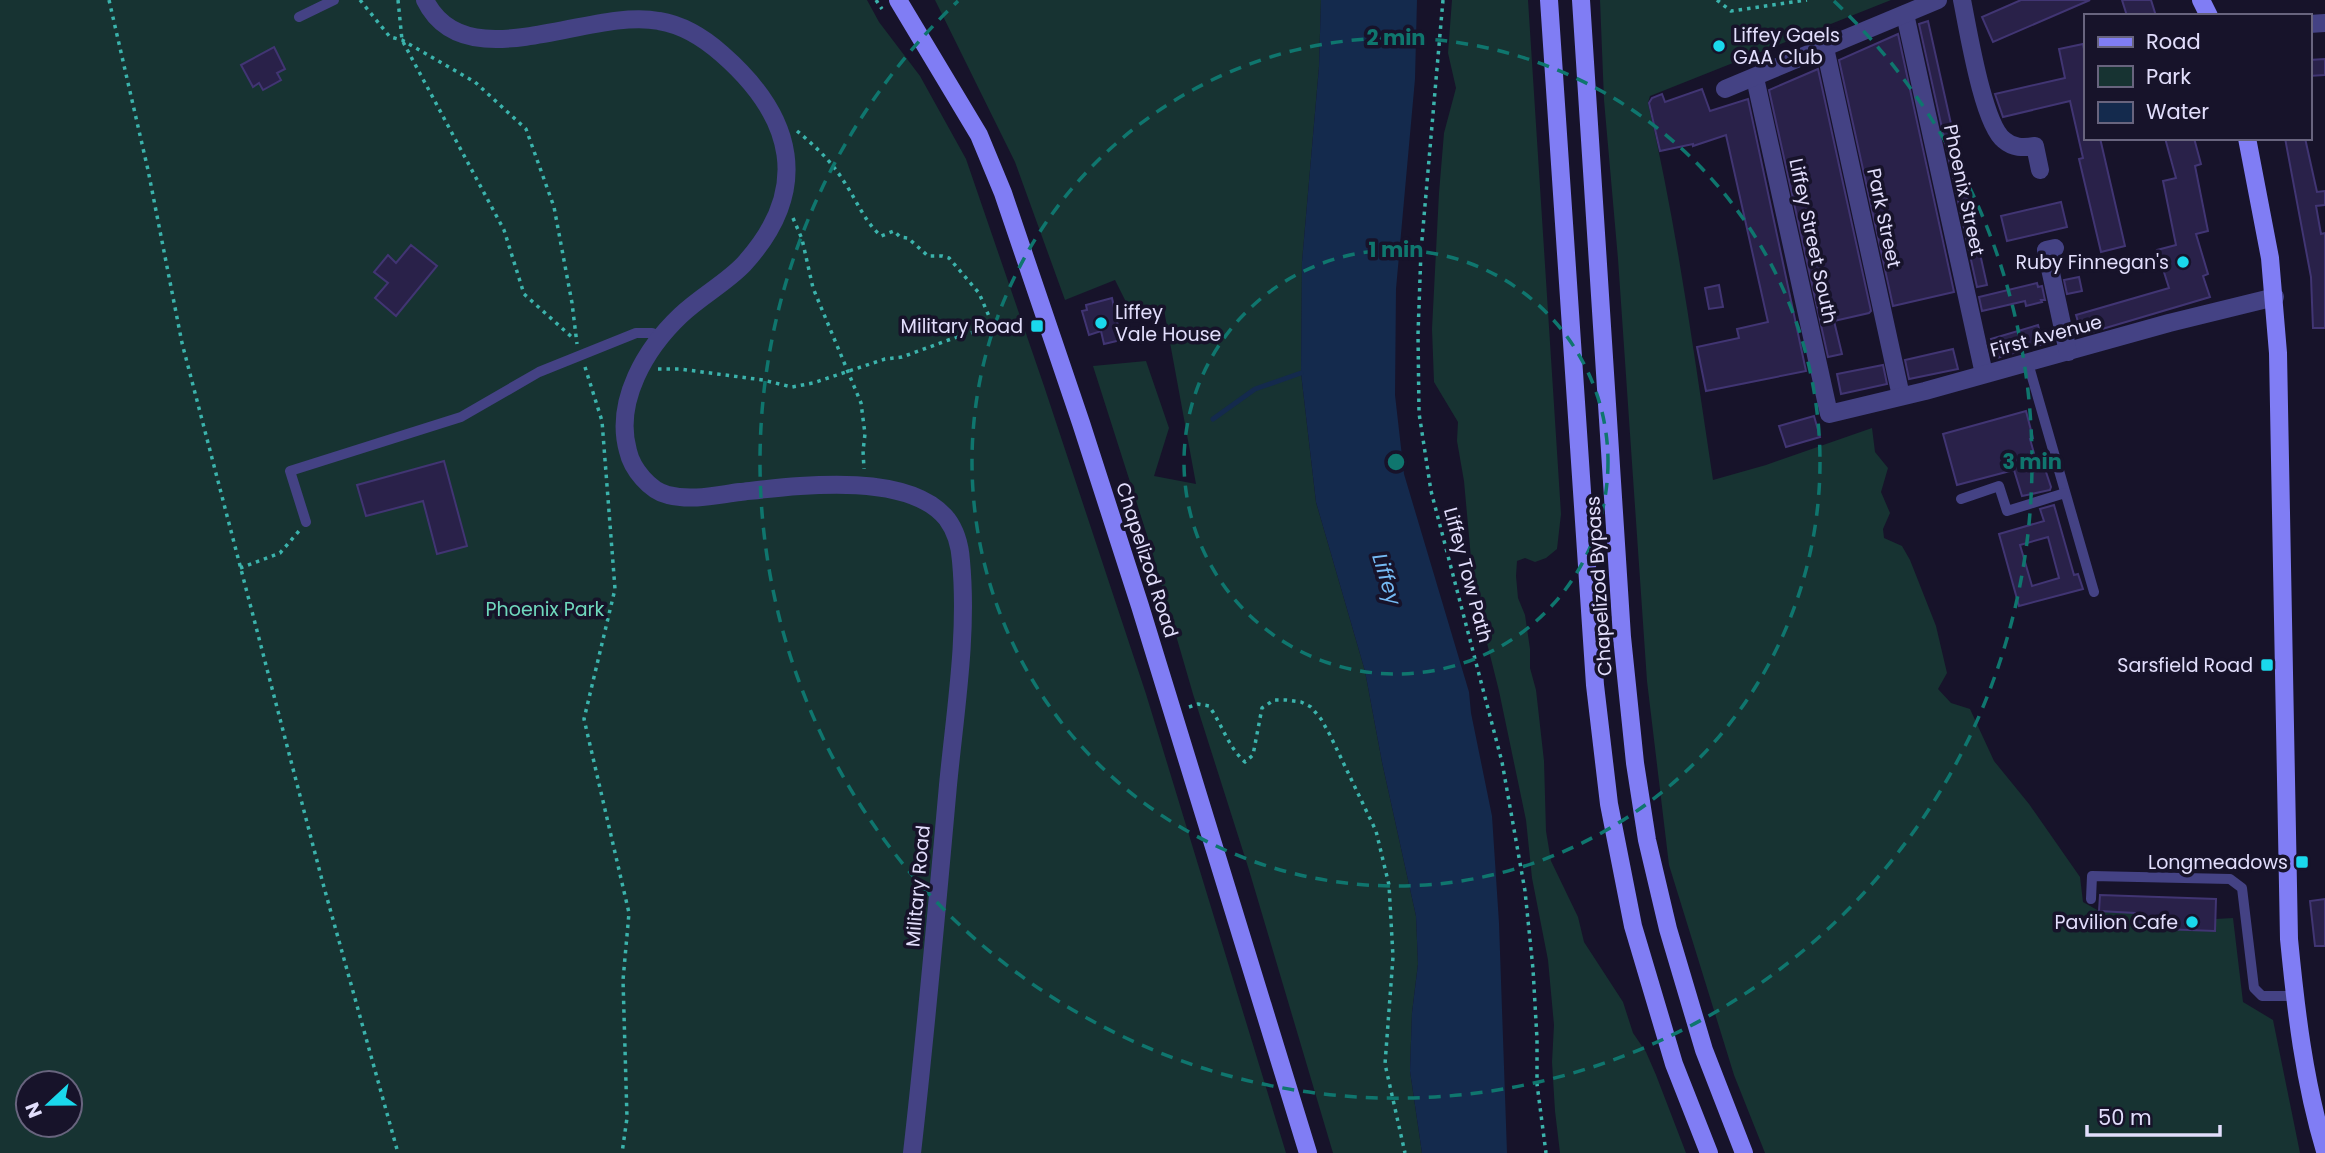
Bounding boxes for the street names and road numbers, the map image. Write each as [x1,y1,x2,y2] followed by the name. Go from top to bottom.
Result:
[1937,122,1991,258] street label: Phoenix Street
[1782,156,1844,326] street label: Liffey Street South
[1860,166,1908,270] street label: Park Street
[1987,308,2105,364] street label: First Avenue
[1109,479,1185,641] street label: Chapelizod Road
[1579,495,1619,677] street label: Chapelizod Bypass
[1437,504,1499,646] street label: Liffey Tow Path
[899,824,937,948] street label: Military Road

